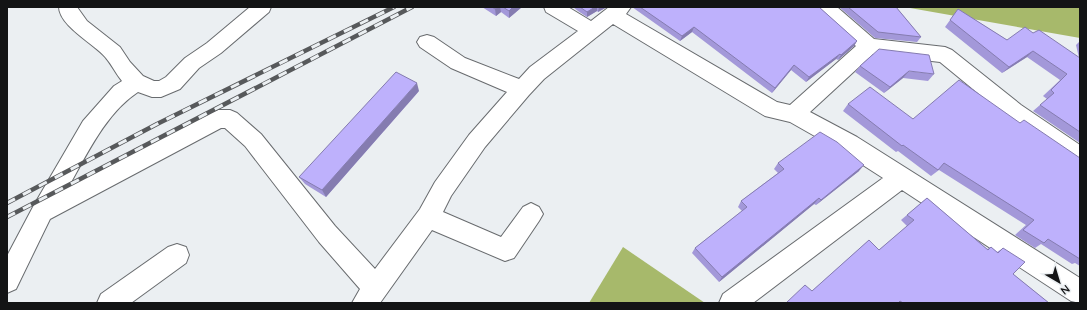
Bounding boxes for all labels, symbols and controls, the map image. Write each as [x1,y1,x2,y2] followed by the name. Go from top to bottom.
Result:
[1039,262,1079,302] north arrow
[1058,282,1073,298] text: N

